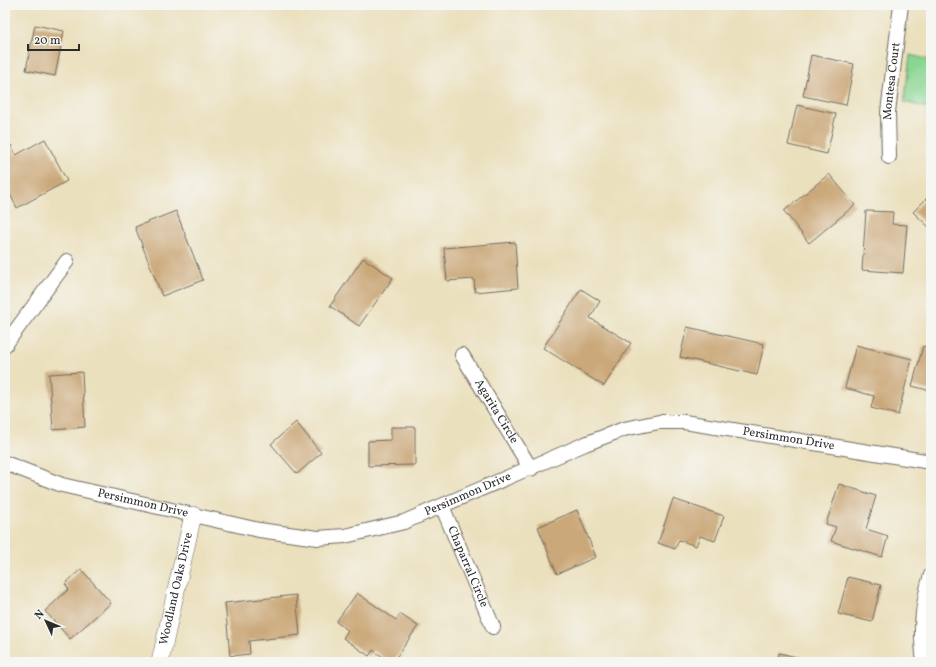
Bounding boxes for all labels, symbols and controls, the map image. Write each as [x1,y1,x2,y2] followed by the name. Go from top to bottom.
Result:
[28,26,79,52] scale bar
[34,33,61,49] text: 20 m
[880,42,904,120] street label: Montesa Court
[471,376,522,447] street label: Agarita Circle
[742,424,836,454] street label: Persimmon Drive
[422,469,514,520] street label: Persimmon Drive
[96,485,190,522] street label: Persimmon Drive
[443,524,492,610] street label: Chaparral Circle
[156,531,197,647] street label: Woodland Oaks Drive
[26,601,66,641] north arrow
[32,607,48,623] text: N

